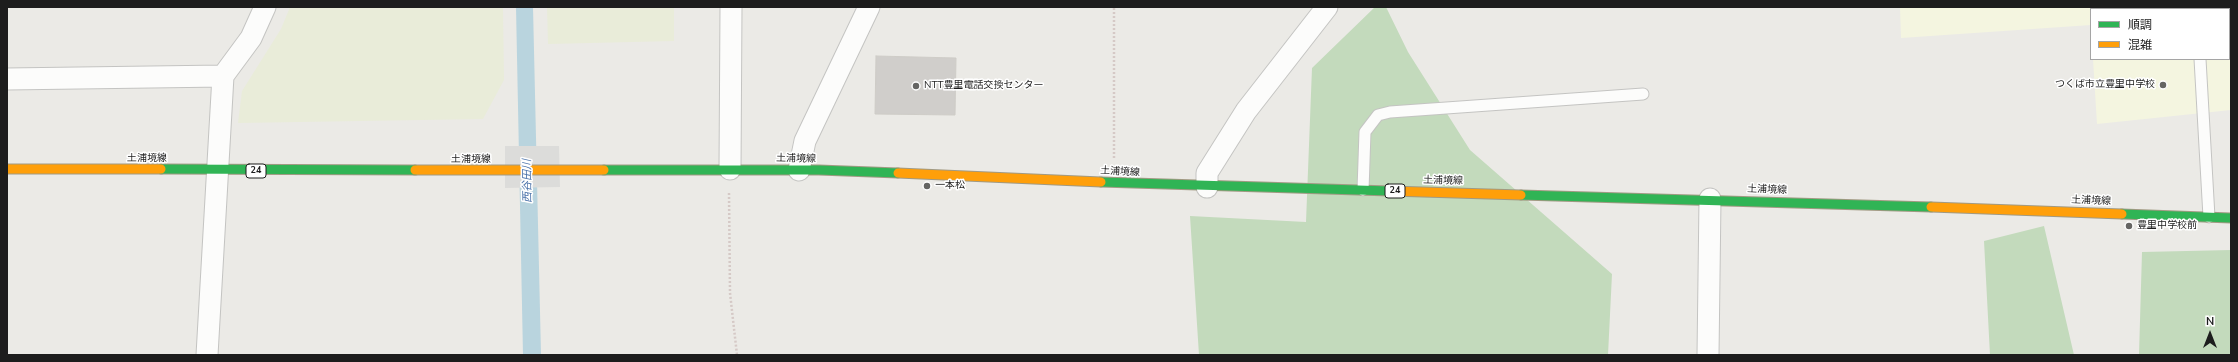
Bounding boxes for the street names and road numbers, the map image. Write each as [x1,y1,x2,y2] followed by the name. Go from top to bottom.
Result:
[127,153,167,165] street label: 土浦境線
[776,153,816,165] street label: 土浦境線
[451,154,491,166] street label: 土浦境線
[246,164,266,178] road number: 24
[1100,165,1140,179] street label: 土浦境線
[1423,175,1463,187] street label: 土浦境線
[1747,183,1787,197] street label: 土浦境線
[1385,184,1405,198] road number: 24
[2071,194,2111,208] street label: 土浦境線

